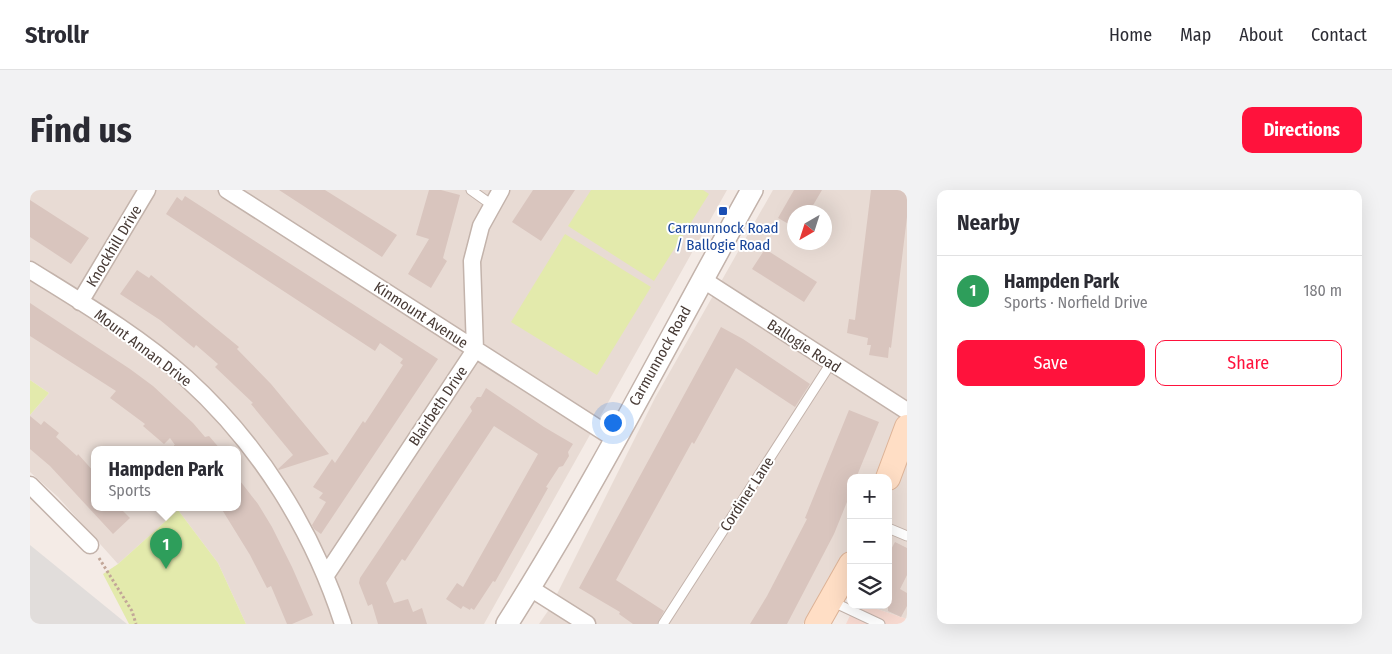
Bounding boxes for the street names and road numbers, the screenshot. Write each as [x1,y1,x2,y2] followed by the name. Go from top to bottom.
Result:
[83,202,145,290] street label: Knockhill Drive
[371,278,471,352] street label: Kinmount Avenue
[625,303,695,409] street label: Carmunnock Road
[91,306,195,390] street label: Mount Annan Drive
[764,316,844,376] street label: Ballogie Road
[405,363,471,449] street label: Blairbeth Drive
[716,453,778,535] street label: Cordiner Lane

